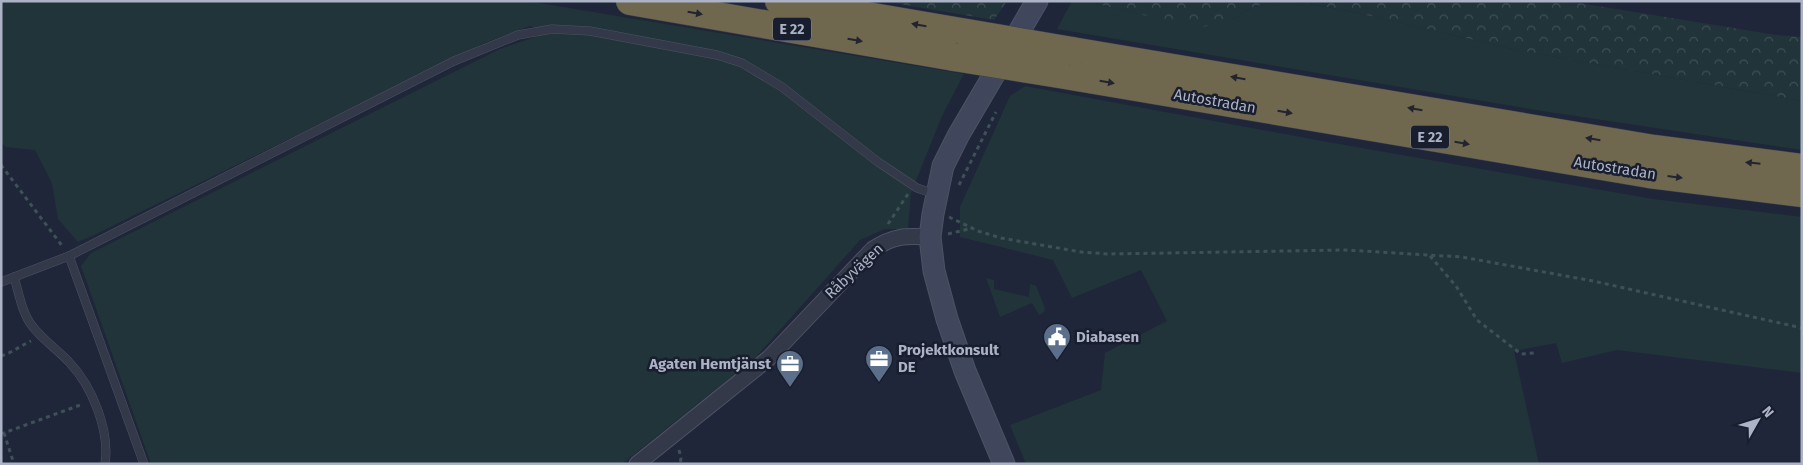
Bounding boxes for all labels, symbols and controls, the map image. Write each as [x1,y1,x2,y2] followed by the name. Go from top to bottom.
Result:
[687,9,703,17] one-way arrow
[773,18,811,40] road number: E 22
[910,20,926,28] one-way arrow
[848,36,864,44] one-way arrow
[1229,74,1245,82] one-way arrow
[1100,79,1116,87] one-way arrow
[1173,85,1257,117] street label: Autostradan
[1407,105,1423,113] one-way arrow
[1277,109,1293,117] one-way arrow
[1411,125,1449,148] road number: E 22
[1584,135,1600,143] one-way arrow
[1455,139,1471,147] one-way arrow
[1573,153,1657,183] street label: Autostradan
[1745,159,1761,167] one-way arrow
[1667,173,1683,181] one-way arrow
[821,240,887,302] street label: Råbyvägen
[1042,322,1072,361] public building icon: Diabasen
[1076,328,1139,346] place label: Diabasen
[898,341,999,376] place label: Projektkonsult DE
[864,344,894,383] office icon: Projektkonsult DE
[775,349,805,388] office icon: Agaten Hemtjänst
[648,355,771,373] place label: Agaten Hemtjänst
[1733,395,1783,445] north arrow
[1758,403,1777,421] text: N

